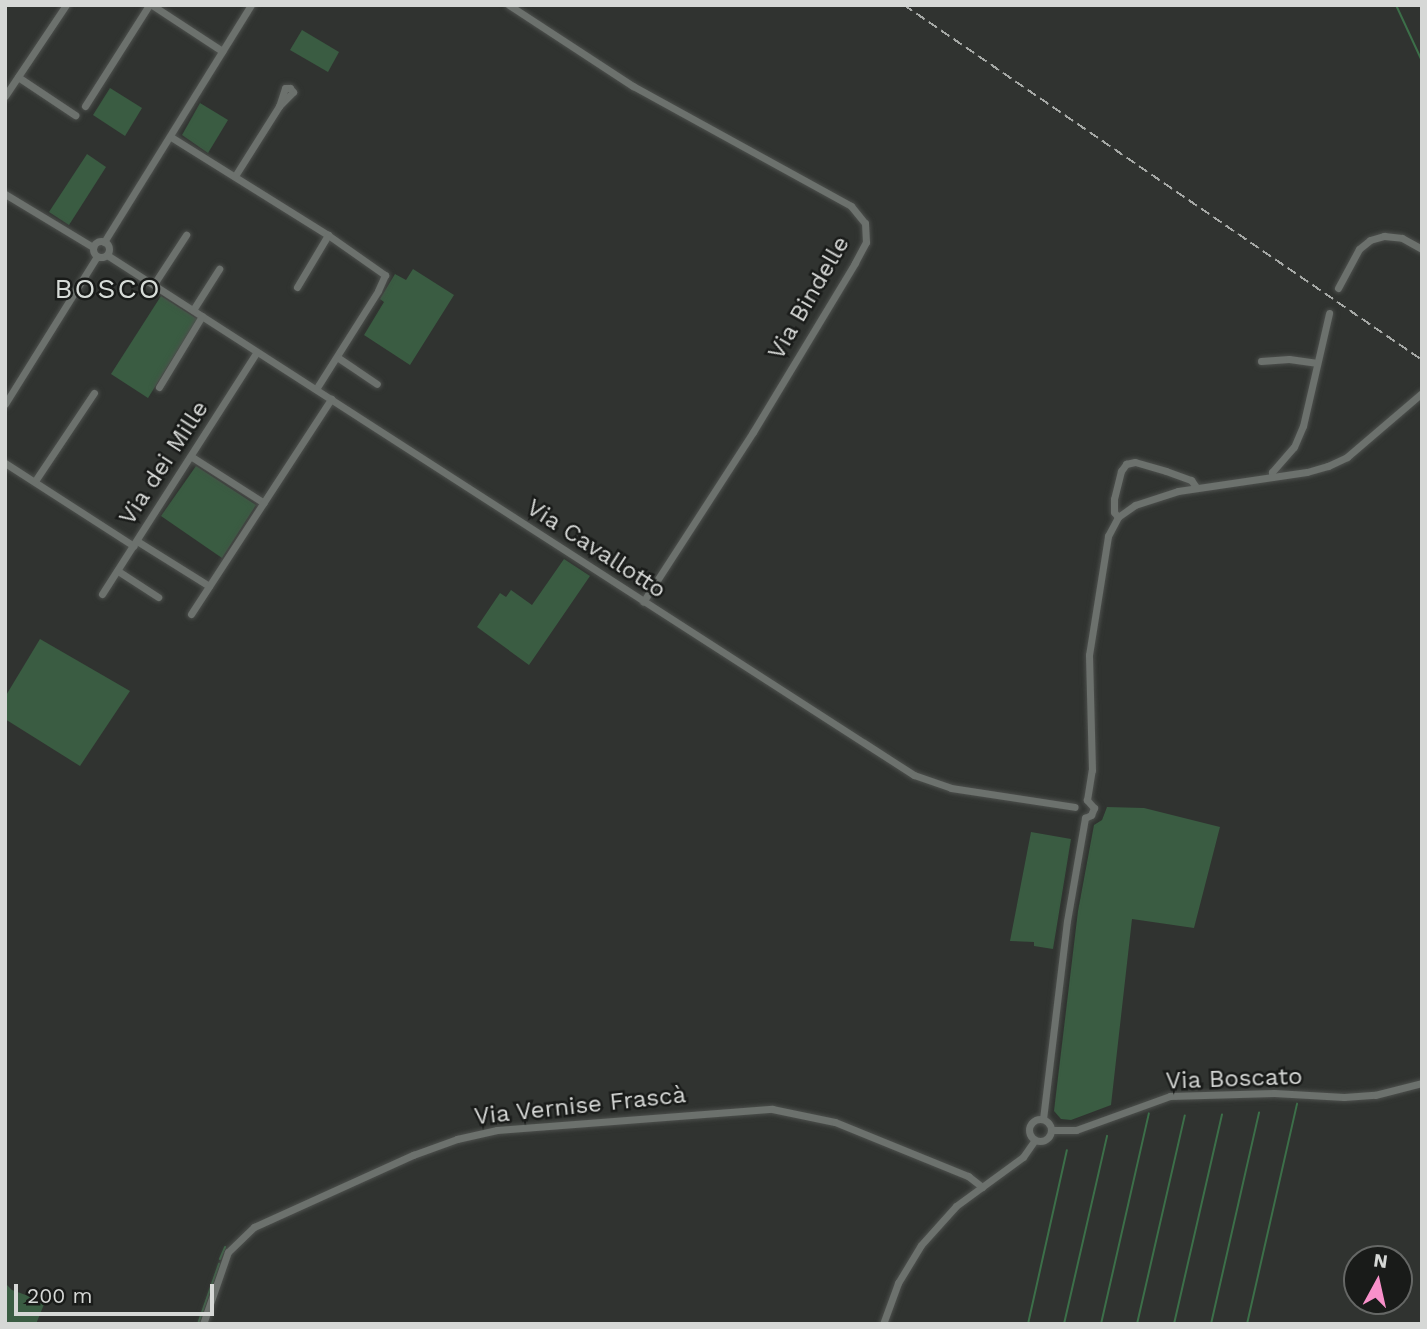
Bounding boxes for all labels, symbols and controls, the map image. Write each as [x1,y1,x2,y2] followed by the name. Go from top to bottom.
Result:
[762,231,856,365] street label: Via Bindelle
[55,272,161,306] district label: BOSCO
[113,395,215,531] street label: Via dei Mille
[521,493,671,605] street label: Via Cavallotto
[1165,1062,1303,1096] street label: Via Boscato
[472,1080,688,1132] street label: Via Vernise Frascà
[1343,1245,1413,1315] north arrow
[1372,1248,1389,1273] text: N
[18,1270,217,1314] scale bar
[27,1283,93,1308] text: 200 m

